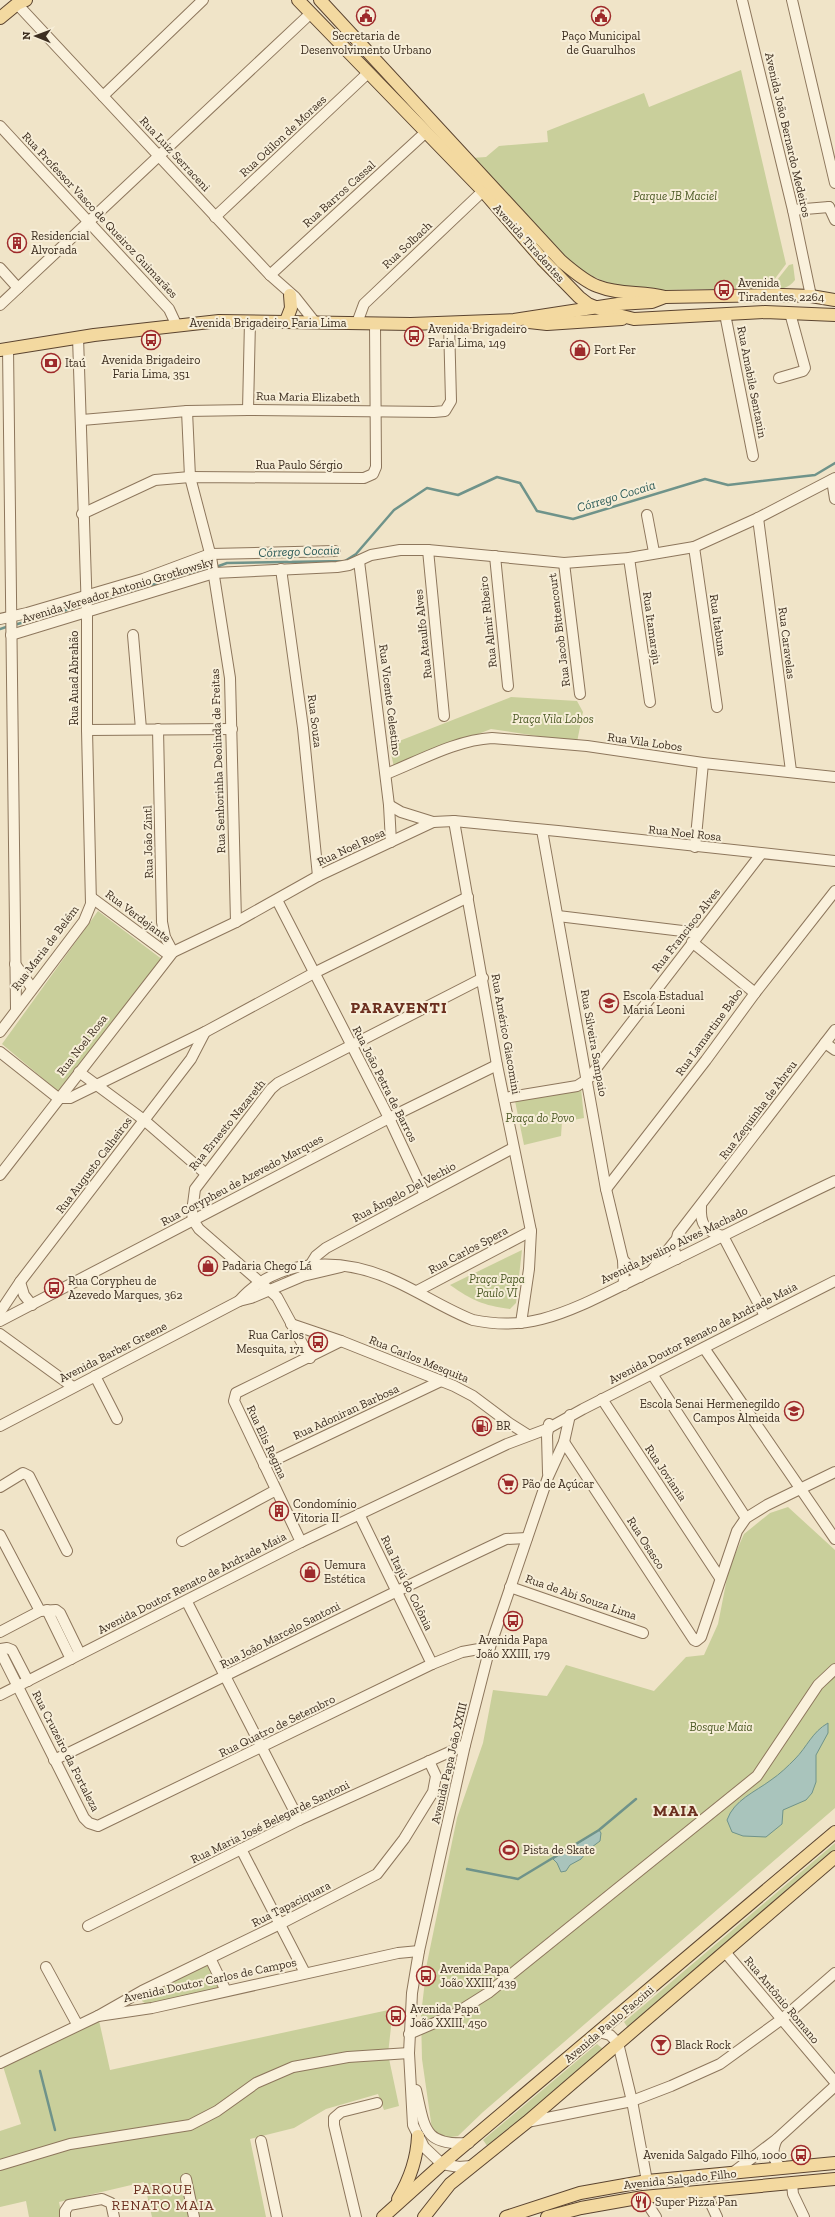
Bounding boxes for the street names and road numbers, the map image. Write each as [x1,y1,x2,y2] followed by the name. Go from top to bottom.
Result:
[762,51,814,219] street label: Avenida João Bernardo Medeiros
[237,92,329,180] street label: Rua Odilon de Moraes
[137,114,214,195] street label: Rua Luiz Serraceni
[19,129,181,301] street label: Rua Professor Vasco de Queiroz Guimarães
[300,158,378,230] street label: Rua Barros Cassal
[490,201,568,285] street label: Avenida Tiradentes
[379,218,435,272] street label: Rua Solbach
[190,316,347,330] street label: Avenida Brigadeiro Faria Lima
[734,325,770,439] street label: Rua Amabile Sentanin
[256,389,360,405] street label: Rua Maria Elizabeth
[255,458,343,472] street label: Rua Paulo Sérgio
[20,554,216,626] street label: Avenida Vereador Antonio Grotkowsky
[545,572,573,688] street label: Rua Jacob Bittencourt
[476,576,500,668] street label: Rua Almir Ribeiro
[411,589,435,679] street label: Rua Ataulfo Alves
[639,591,664,666] street label: Rua Itamaraju
[707,593,729,657] street label: Rua Itabuna
[776,606,798,680] street label: Rua Caravelas
[67,630,81,726] street label: Rua Auad Abrahão
[376,643,404,757] street label: Rua Vicente Celestino
[208,668,228,854] street label: Rua Senhorinha Deolinda de Freitas
[305,694,325,749] street label: Rua Souza
[607,730,683,754] street label: Rua Vila Lobos
[140,805,156,879] street label: Rua João Zintl
[648,822,722,844] street label: Rua Noel Rosa
[315,825,387,869] street label: Rua Noel Rosa
[649,885,723,975] street label: Rua Francisco Alves
[102,887,174,946] street label: Rua Verdejante
[8,902,82,993] street label: Rua Maria de Belém
[489,973,524,1096] street label: Rua Américo Giacomini
[673,985,745,1079] street label: Rua Lamartine Babo
[578,988,610,1098] street label: Rua Silveira Sampaio
[54,1012,110,1078] street label: Rua Noel Rosa
[350,1024,420,1144] street label: Rua João Petra de Barros
[716,1058,800,1162] street label: Rua Zequinha de Abreu
[186,1076,268,1173] street label: Rua Ernesto Nazareth
[53,1114,135,1216] street label: Rua Augusto Calheiros
[158,1131,326,1229] street label: Rua Corypheu de Azevedo Marques
[350,1159,458,1225] street label: Rua Ângelo Del Vechio
[598,1203,750,1287] street label: Avenida Avelino Alves Machado
[426,1223,510,1277] street label: Rua Carlos Spera
[606,1279,800,1387] street label: Avenida Doutor Renato de Andrade Maia
[57,1319,169,1385] street label: Avenida Barber Greene
[367,1333,471,1386] street label: Rua Carlos Mesquita
[291,1381,401,1443] street label: Rua Adoniran Barbosa
[244,1403,290,1481] street label: Rua Elis Regina
[642,1442,690,1504] street label: Rua Joviania
[624,1514,668,1572] street label: Rua Osasco
[95,1529,289,1637] street label: Avenida Doutor Renato de Andrade Maia
[377,1533,436,1633] street label: Rua Itajú do Colônia
[523,1571,639,1623] street label: Rua de Abi Souza Lima
[218,1598,343,1671] street label: Rua João Marcelo Santoni
[29,1688,103,1814] street label: Rua Cruzeiro da Fortaleza
[217,1692,337,1760] street label: Rua Quatro de Setembro
[428,1701,470,1825] street label: Avenida Papa João XXIII
[188,1777,352,1867] street label: Rua Maria José Belegarde Santoni
[249,1878,333,1930] street label: Rua Tapaciquara
[742,1954,822,2046] street label: Rua Antônio Romano
[122,1955,298,2005] street label: Avenida Doutor Carlos de Campos
[561,1982,657,2066] street label: Avenida Paulo Faccini
[623,2166,737,2192] street label: Avenida Salgado Filho

